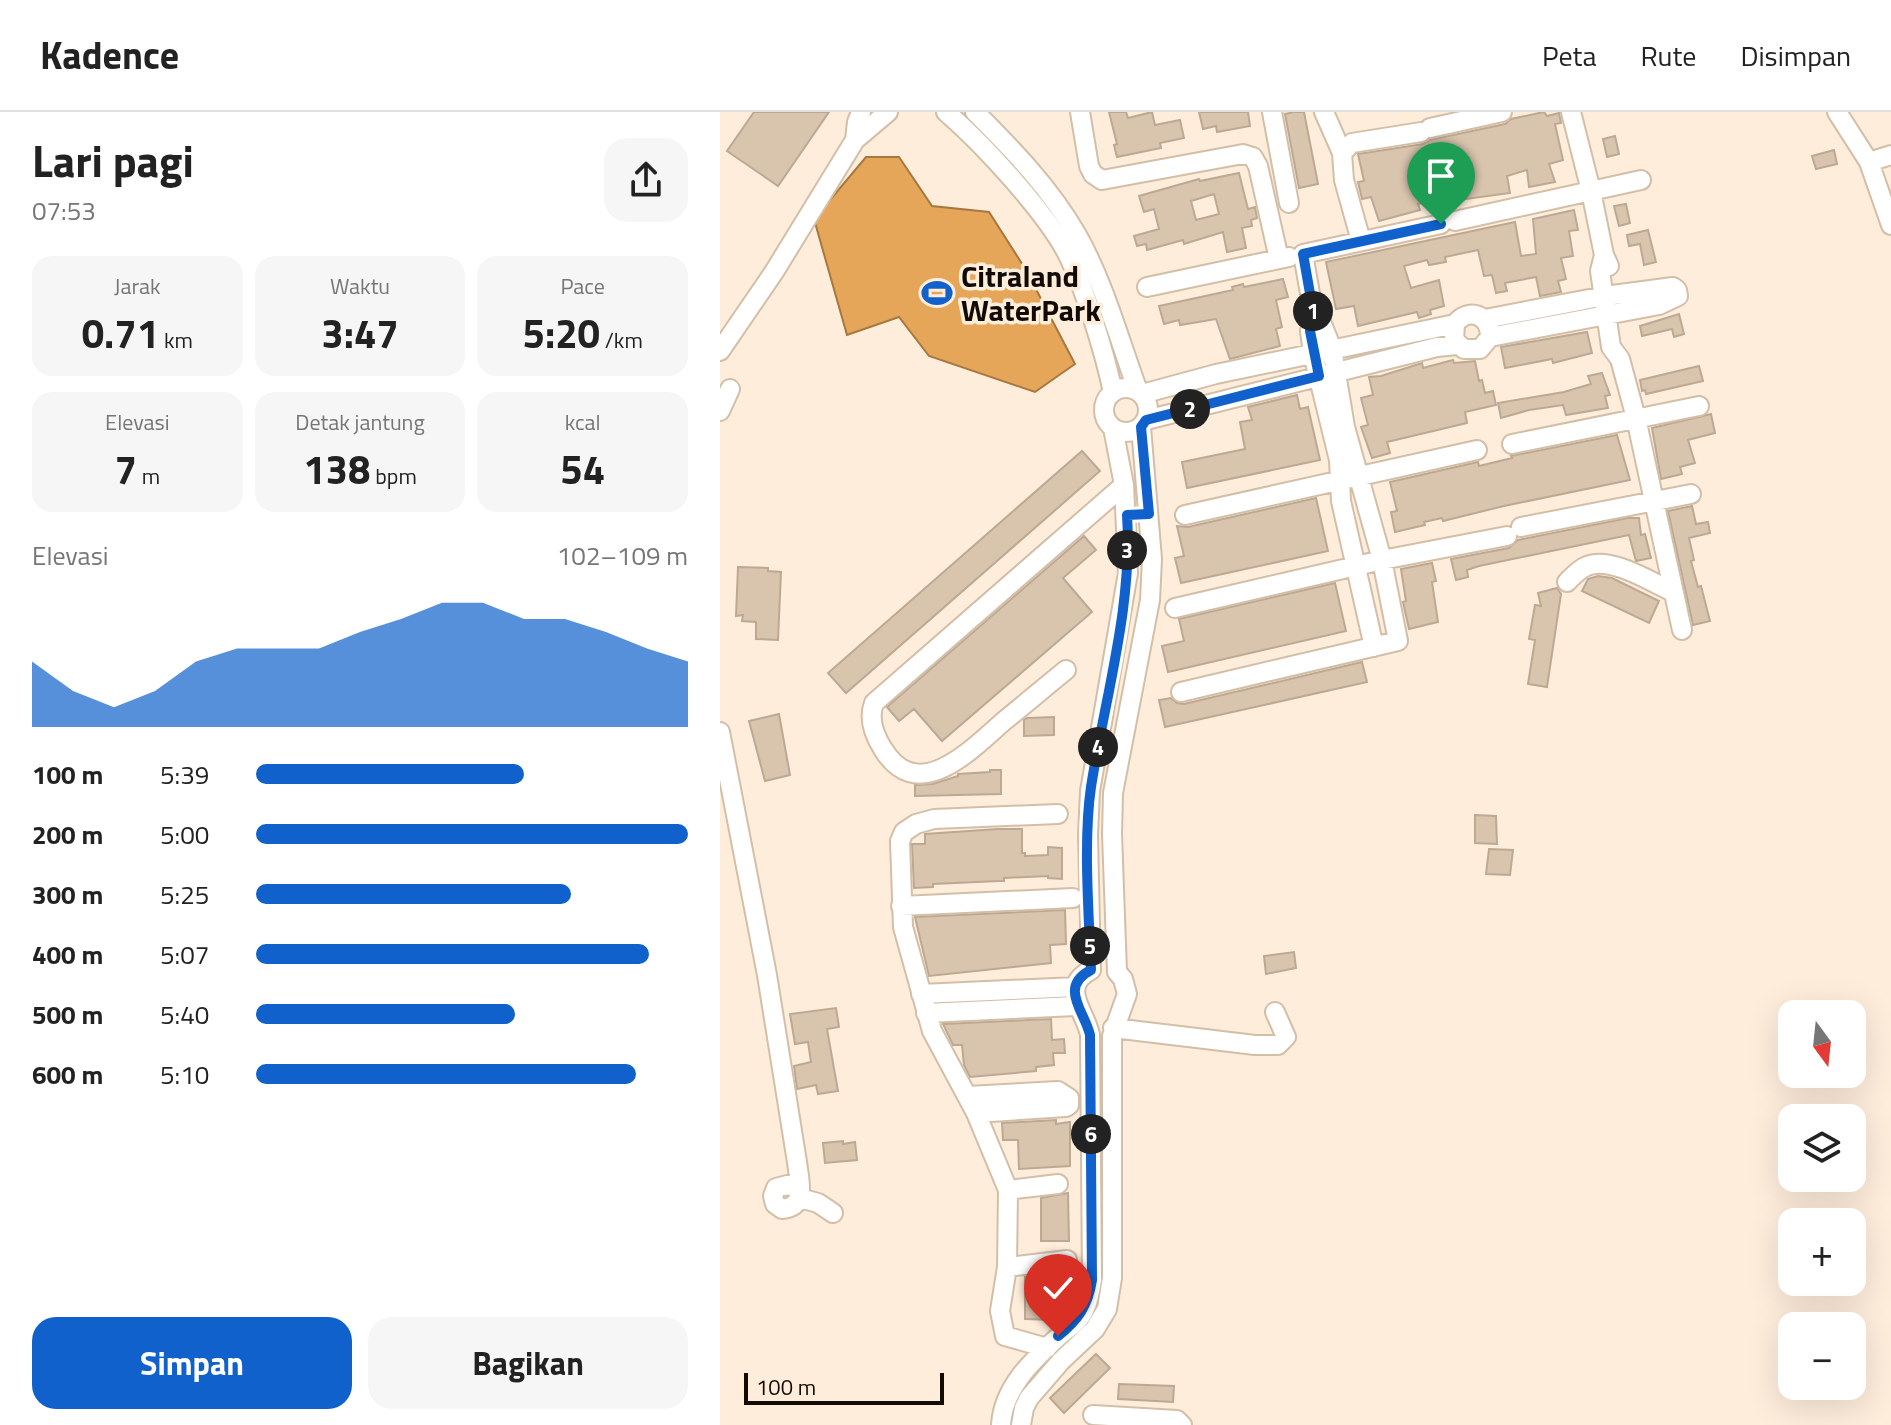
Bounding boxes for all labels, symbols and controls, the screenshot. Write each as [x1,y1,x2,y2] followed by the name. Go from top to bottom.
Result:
[40,26,179,84] text: Kadence
[1542,34,1596,77] text: Peta
[1640,34,1696,77] text: Rute
[1740,34,1851,77] text: Disimpan
[32,127,194,194] text: Lari pagi
[604,138,688,222] button: share
[1407,142,1475,224] pin
[1419,154,1463,198] icon: arrive
[32,191,96,230] text: 07:53
[961,253,1101,333] place label: Citraland WaterPark
[114,269,161,303] text: Jarak
[330,269,390,303] text: Waktu
[560,269,605,303] text: Pace
[920,276,954,310] sports icon: Citraland WaterPark
[1293,291,1333,331] pin: 1
[1307,294,1319,328] text: 1
[82,303,159,364] text: 0.71
[321,303,399,364] text: 3:47
[523,303,600,364] text: 5:20
[159,323,193,357] text: km
[600,323,643,357] text: /km
[1170,389,1210,429] pin: 2
[1184,392,1196,426] text: 2
[105,405,170,439] text: Elevasi
[295,405,425,439] text: Detak jantung
[565,405,601,439] text: kcal
[115,439,137,500] text: 7
[303,439,370,500] text: 138
[560,439,605,500] text: 54
[137,459,160,493] text: m
[370,459,417,493] text: bpm
[1107,530,1147,570] pin: 3
[1121,533,1133,567] text: 3
[32,536,108,575] text: Elevasi
[557,536,688,575] text: 102–109 m
[1078,727,1118,767] pin: 4
[1092,730,1104,764] text: 4
[32,755,103,794] text: 100 m
[160,755,209,794] text: 5:39
[32,815,103,854] text: 200 m
[160,815,209,854] text: 5:00
[32,875,103,914] text: 300 m
[160,875,209,914] text: 5:25
[1070,926,1110,966] pin: 5
[1084,929,1096,963] text: 5
[32,935,103,974] text: 400 m
[160,935,209,974] text: 5:07
[32,995,103,1034] text: 500 m
[160,995,209,1034] text: 5:40
[1778,1000,1866,1088] north arrow
[1778,1000,1866,1400] map controls
[32,1055,103,1094] text: 600 m
[160,1055,209,1094] text: 5:10
[1778,1104,1866,1192] button: layers
[1071,1114,1111,1154] pin: 6
[1085,1117,1097,1151] text: 6
[1778,1208,1866,1296] button: +
[1024,1254,1092,1336] pin
[1036,1266,1080,1310] icon: check
[1778,1312,1866,1400] button: −
[32,1317,352,1409] button: Simpan
[368,1317,688,1409] button: Bagikan
[744,1369,944,1405] scale bar
[756,1370,816,1404] text: 100 m

